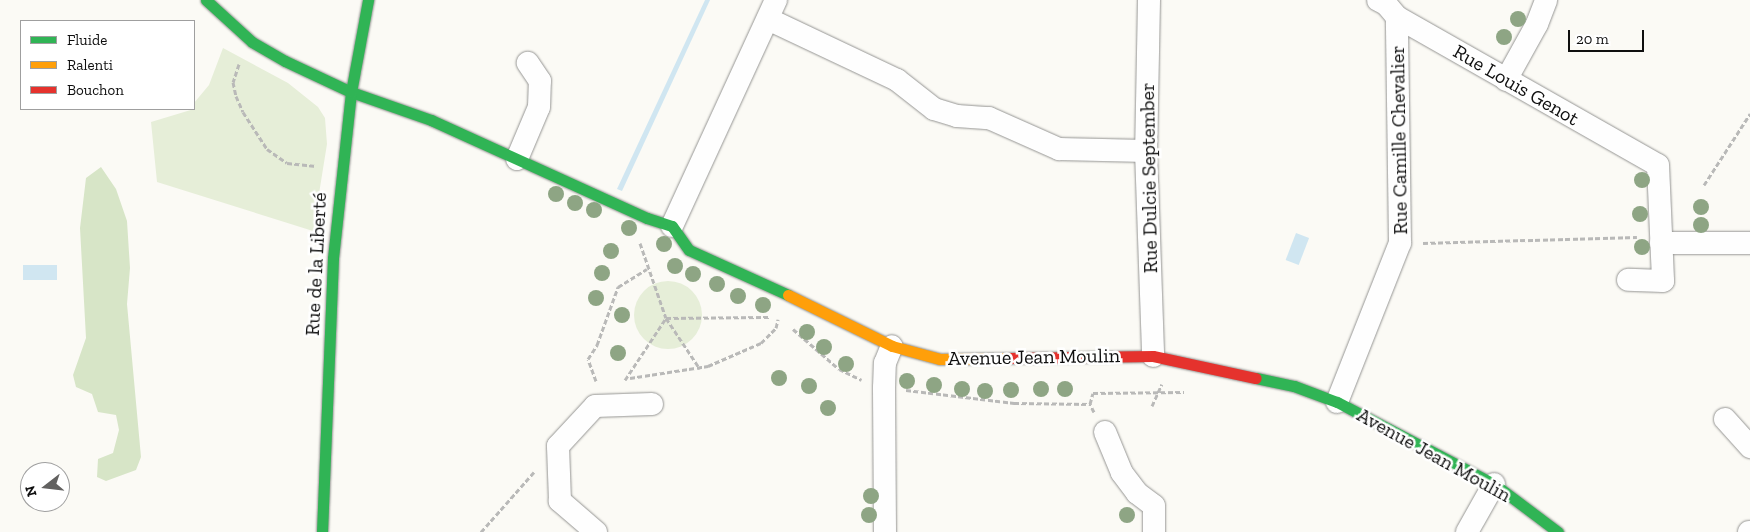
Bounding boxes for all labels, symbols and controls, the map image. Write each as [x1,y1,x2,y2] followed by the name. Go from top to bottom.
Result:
[20,20,195,110] legend
[1570,20,1646,52] scale bar
[1576,30,1609,48] text: 20 m
[67,31,107,49] text: Fluide
[1449,39,1583,131] street label: Rue Louis Genot
[1385,45,1413,235] street label: Rue Camille Chevalier
[67,56,113,74] text: Ralenti
[67,81,124,99] text: Bouchon
[1135,83,1163,273] street label: Rue Dulcie September
[300,192,332,336] street label: Rue de la Liberté
[947,343,1121,371] street label: Avenue Jean Moulin
[1353,403,1515,507] street label: Avenue Jean Moulin
[20,462,70,512] north arrow
[21,484,41,498] text: N

